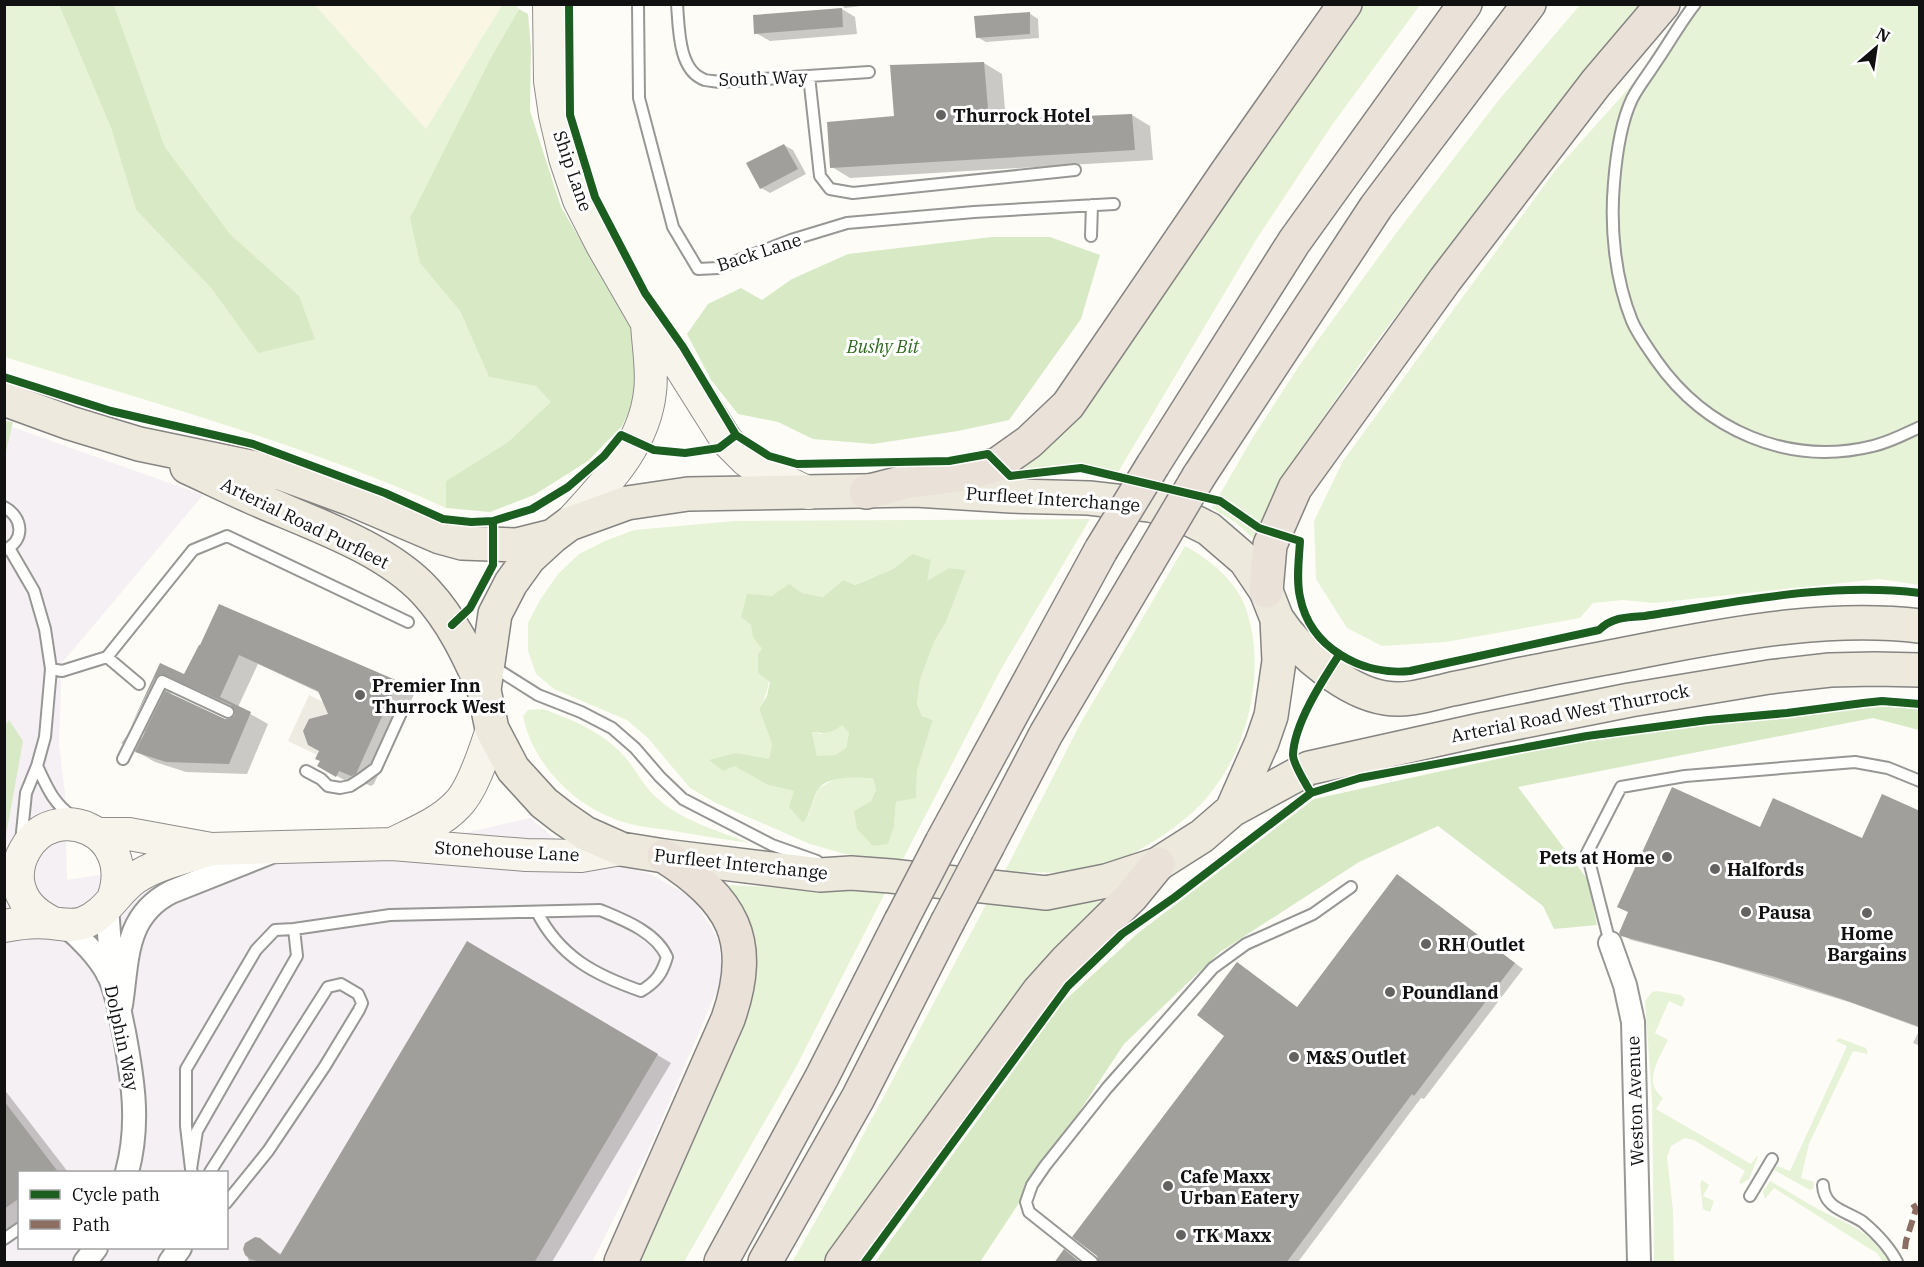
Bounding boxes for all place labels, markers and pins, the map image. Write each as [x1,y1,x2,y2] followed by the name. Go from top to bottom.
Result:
[953,104,1091,127] place label: Thurrock Hotel
[934,108,948,122] marker: Thurrock Hotel
[372,674,506,718] place label: Premier Inn Thurrock West
[353,688,367,702] marker: Premier Inn Thurrock West
[1539,846,1655,869] place label: Pets at Home
[1660,850,1674,864] marker: Pets at Home
[1727,858,1804,881] place label: Halfords
[1708,862,1722,876] marker: Halfords
[1758,901,1811,924] place label: Pausa
[1739,905,1753,919] marker: Pausa
[1860,906,1874,920] marker: Home Bargains
[1827,922,1907,966] place label: Home Bargains
[1438,933,1525,956] place label: RH Outlet
[1419,937,1433,951] marker: RH Outlet
[1402,981,1499,1004] place label: Poundland
[1383,985,1397,999] marker: Poundland
[1306,1046,1406,1069] place label: M&S Outlet
[1287,1050,1301,1064] marker: M&S Outlet
[1180,1165,1300,1209] place label: Cafe Maxx Urban Eatery
[1161,1179,1175,1193] marker: Cafe Maxx Urban Eatery
[1193,1224,1272,1247] place label: TK Maxx
[1174,1228,1188,1242] marker: TK Maxx

